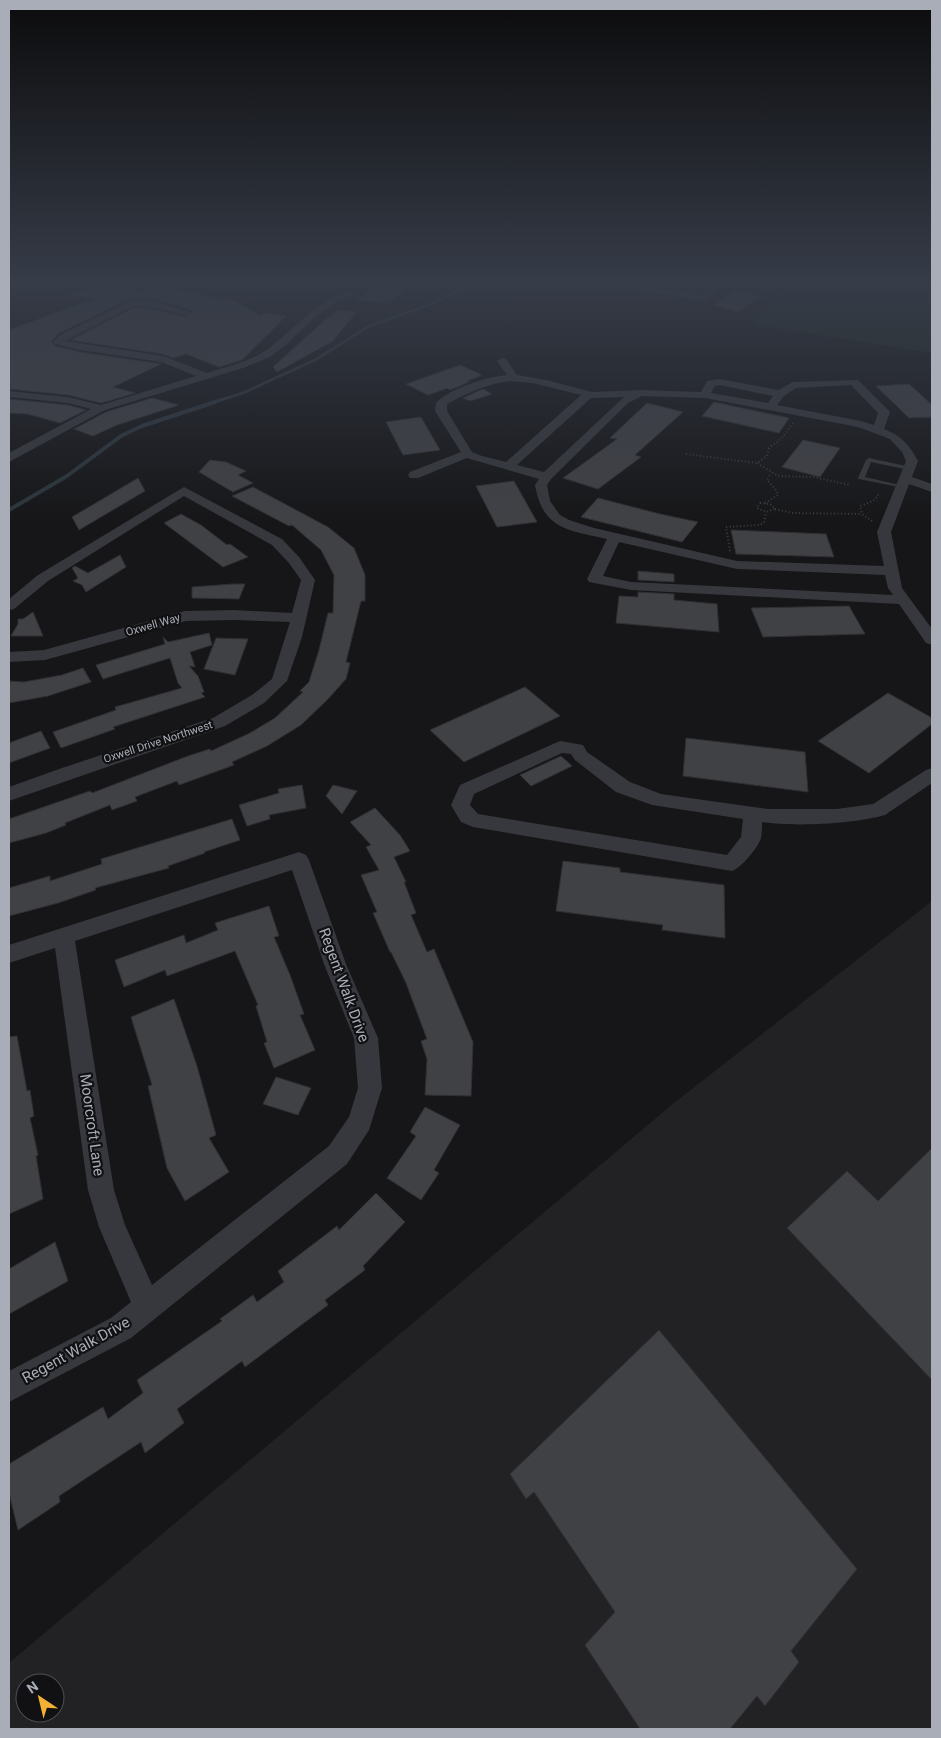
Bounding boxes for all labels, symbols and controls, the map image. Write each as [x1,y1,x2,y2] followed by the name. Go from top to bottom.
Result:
[124,611,182,639] street label: Oxwell Way
[102,718,214,766] street label: Oxwell Drive Northwest
[315,925,373,1045] street label: Regent Walk Drive
[76,1073,108,1177] street label: Moorcroft Lane
[19,1313,133,1387] street label: Regent Walk Drive
[15,1673,65,1723] north arrow
[24,1678,41,1697] text: N

